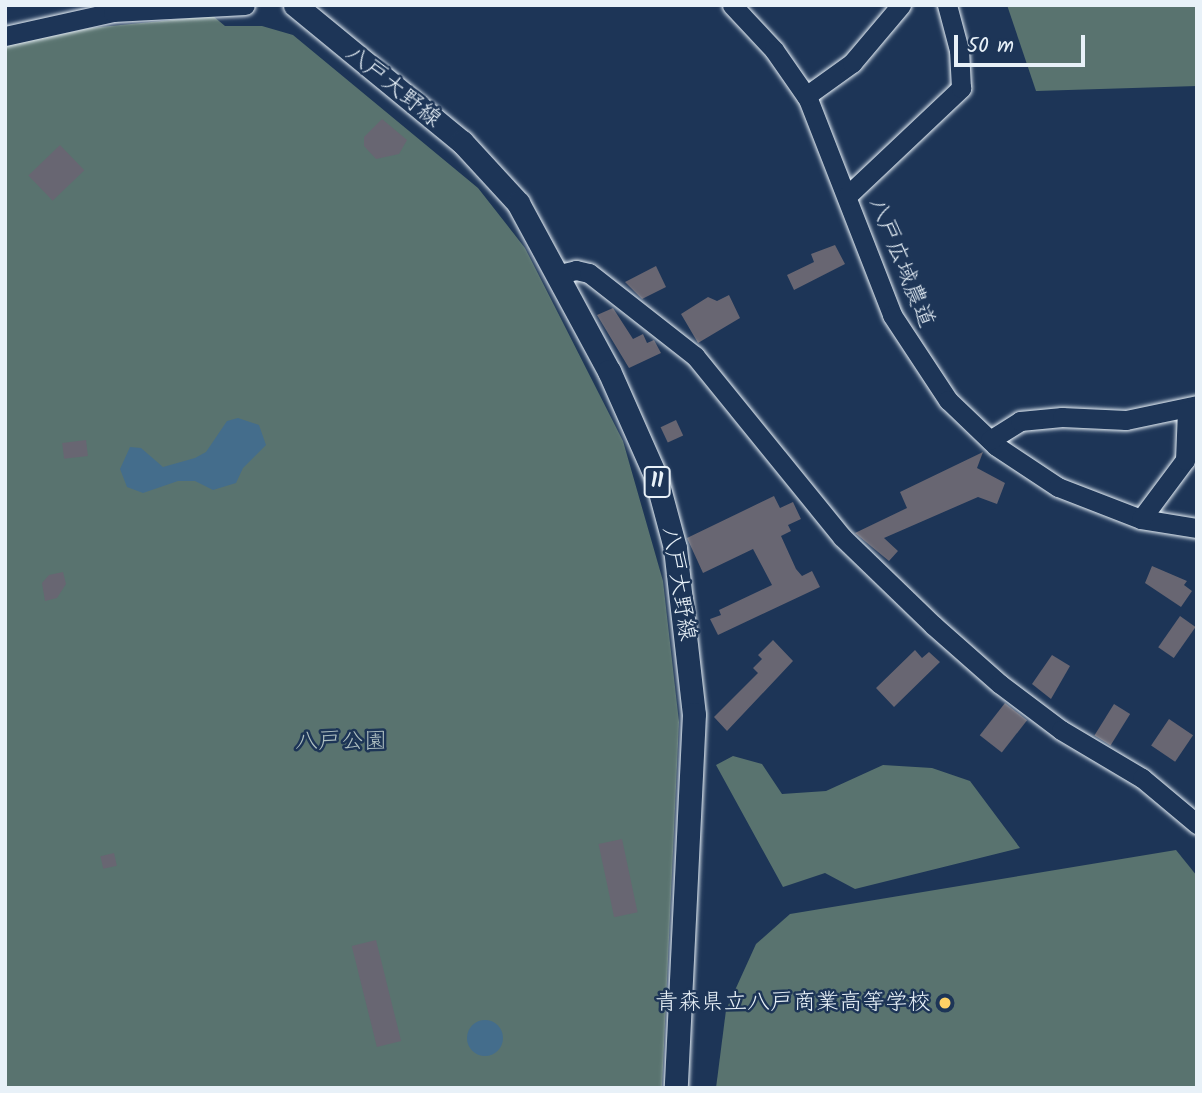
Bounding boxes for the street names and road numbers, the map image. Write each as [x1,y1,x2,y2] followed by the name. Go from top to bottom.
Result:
[340,40,446,134] street label: 八戸大野線
[862,194,940,332] street label: 八戸広域農道
[643,464,671,500] road number: 11
[655,525,701,643] street label: 八戸大野線

